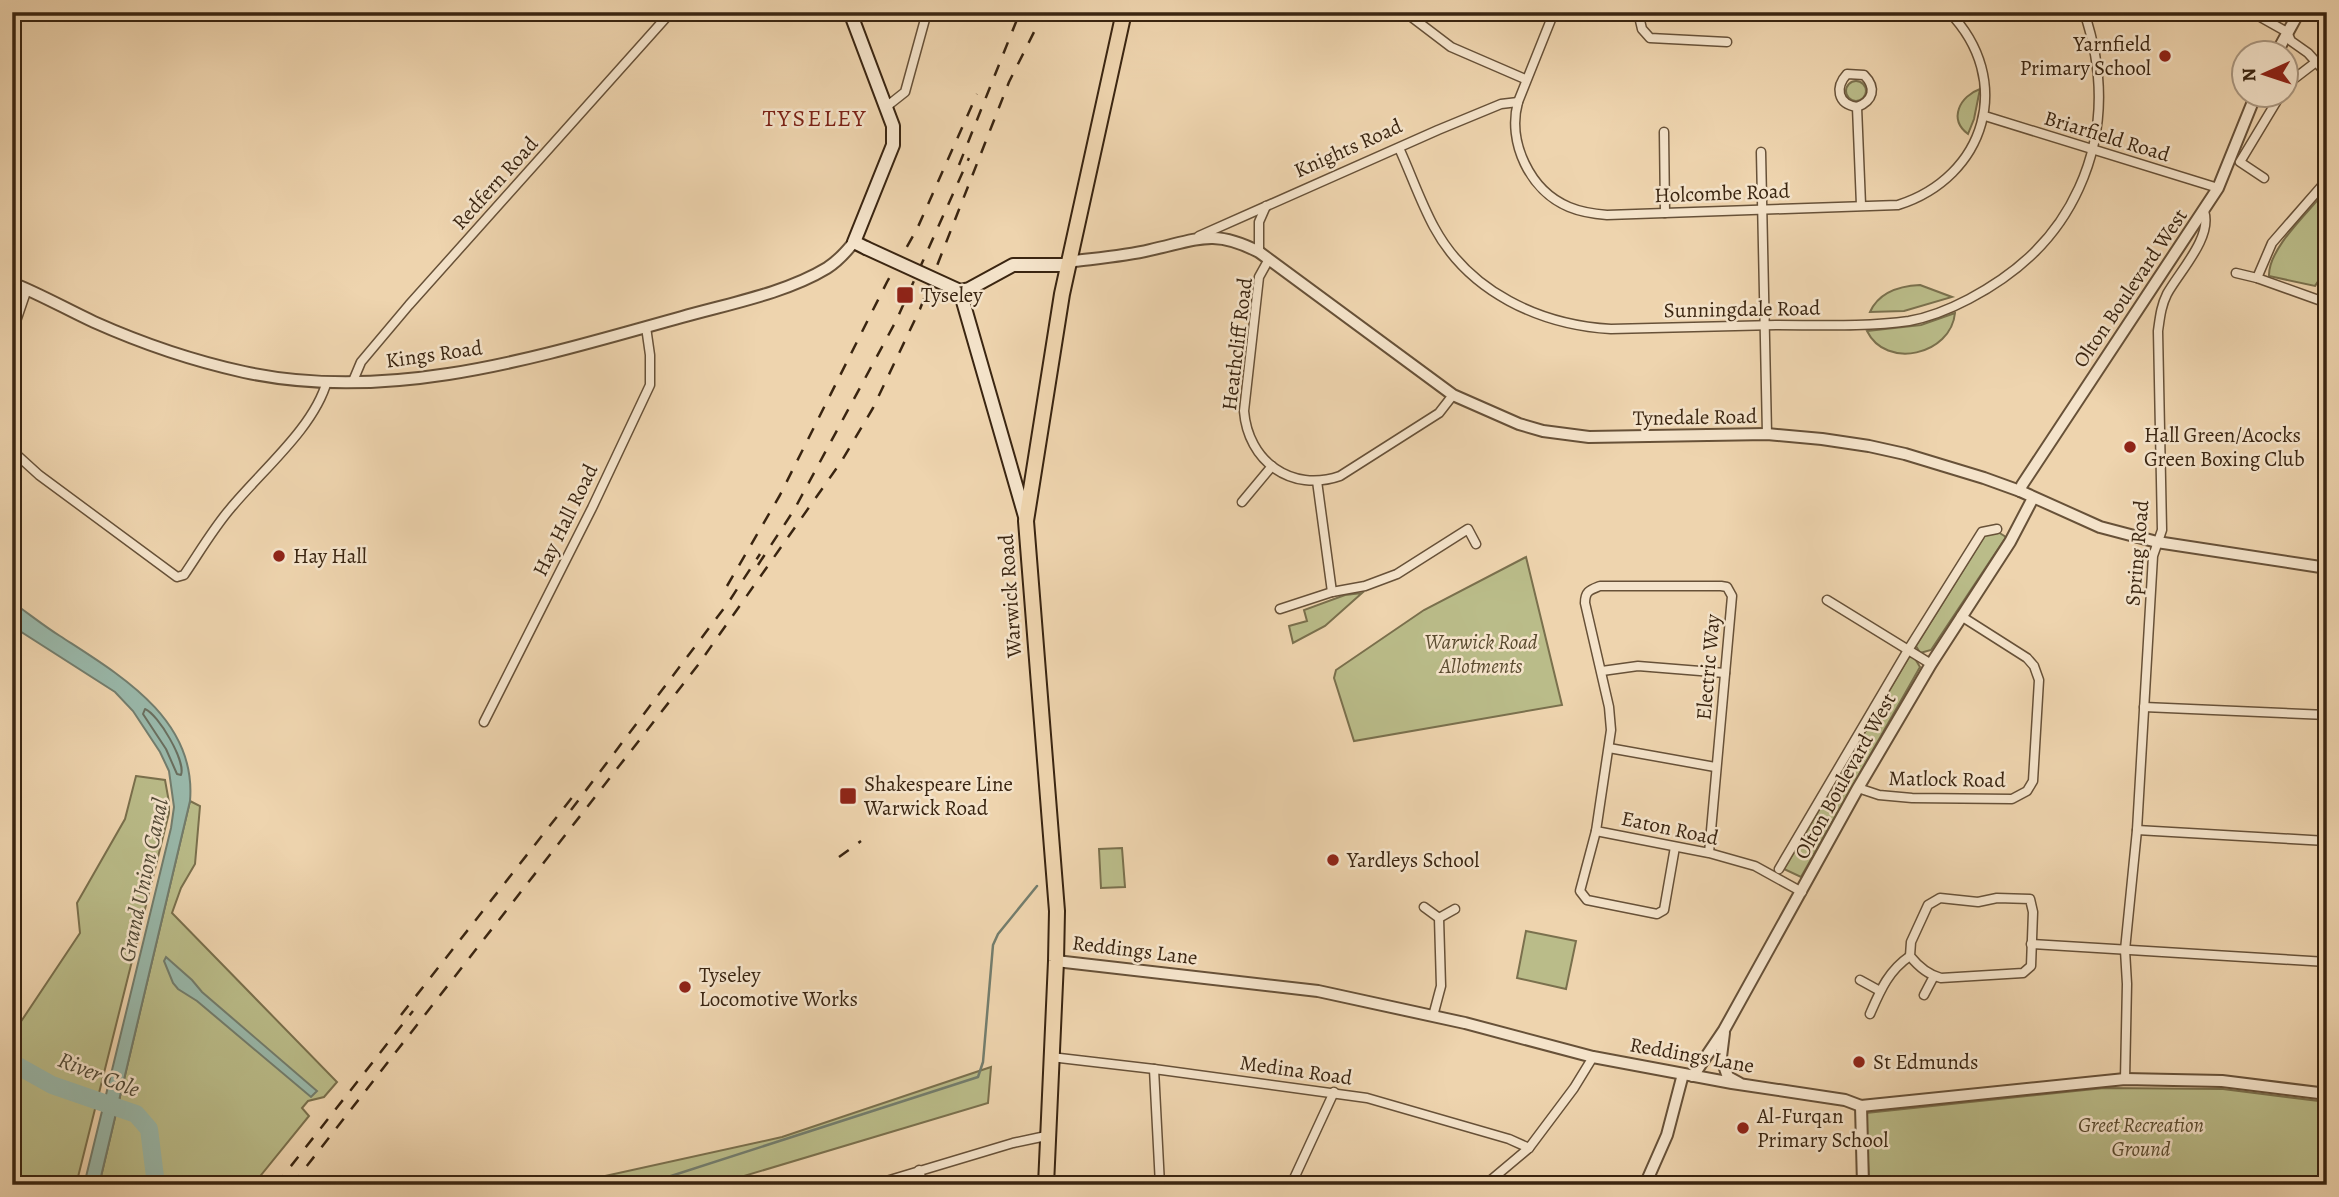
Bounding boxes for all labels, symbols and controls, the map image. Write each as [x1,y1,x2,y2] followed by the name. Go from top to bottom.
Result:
[2020,30,2152,82] place label: Yarnfield Primary School
[2230,38,2300,108] north arrow
[2157,48,2173,64] marker: Yarnfield Primary School
[2236,67,2262,82] text: N
[763,102,867,134] district label: TYSELEY
[2041,104,2174,169] street label: Briarfield Road
[1289,111,1407,184] street label: Knights Road
[446,130,545,236] street label: Redfern Road
[1654,177,1791,209] street label: Holcombe Road
[2066,203,2194,373] street label: Olton Boulevard West
[1215,275,1259,412] street label: Heathcliff Road
[921,281,983,309] place label: Tyseley
[895,285,915,305] marker: Tyseley
[1663,294,1821,324] street label: Sunningdale Road
[384,333,485,375] street label: Kings Road
[1633,402,1758,432] street label: Tynedale Road
[2144,421,2305,473] place label: Hall Green/Acocks Green Boxing Club
[2122,439,2138,455] marker: Hall Green/Acocks Green Boxing Club
[526,459,605,581] street label: Hay Hall Road
[2118,498,2156,607] street label: Spring Road
[992,532,1028,660] street label: Warwick Road
[293,542,367,570] place label: Hay Hall
[271,548,287,564] marker: Hay Hall
[1689,612,1727,721] street label: Electric Way
[1424,628,1538,680] park label: Warwick Road Allotments
[1788,688,1902,864] street label: Olton Boulevard West
[1888,764,2006,794] street label: Matlock Road
[863,770,1013,822] place label: Shakespeare Line Warwick Road
[838,786,858,806] marker: Shakespeare Line Warwick Road
[111,795,176,965] water label: Grand Union Canal
[1619,804,1722,852] street label: Eaton Road
[1346,846,1479,874] place label: Yardleys School
[1325,852,1341,868] marker: Yardleys School
[1071,928,1199,972] street label: Reddings Lane
[699,961,858,1013] place label: Tyseley Locomotive Works
[677,979,693,995] marker: Tyseley Locomotive Works
[1627,1030,1757,1080] street label: Reddings Lane
[53,1044,144,1105] water label: River Cole
[1238,1048,1355,1092] street label: Medina Road
[1873,1048,1978,1076] place label: St Edmunds
[1851,1054,1867,1070] marker: St Edmunds
[1756,1102,1888,1154] place label: Al-Furqan Primary School
[2078,1111,2204,1163] park label: Greet Recreation Ground
[1735,1120,1751,1136] marker: Al-Furqan Primary School

